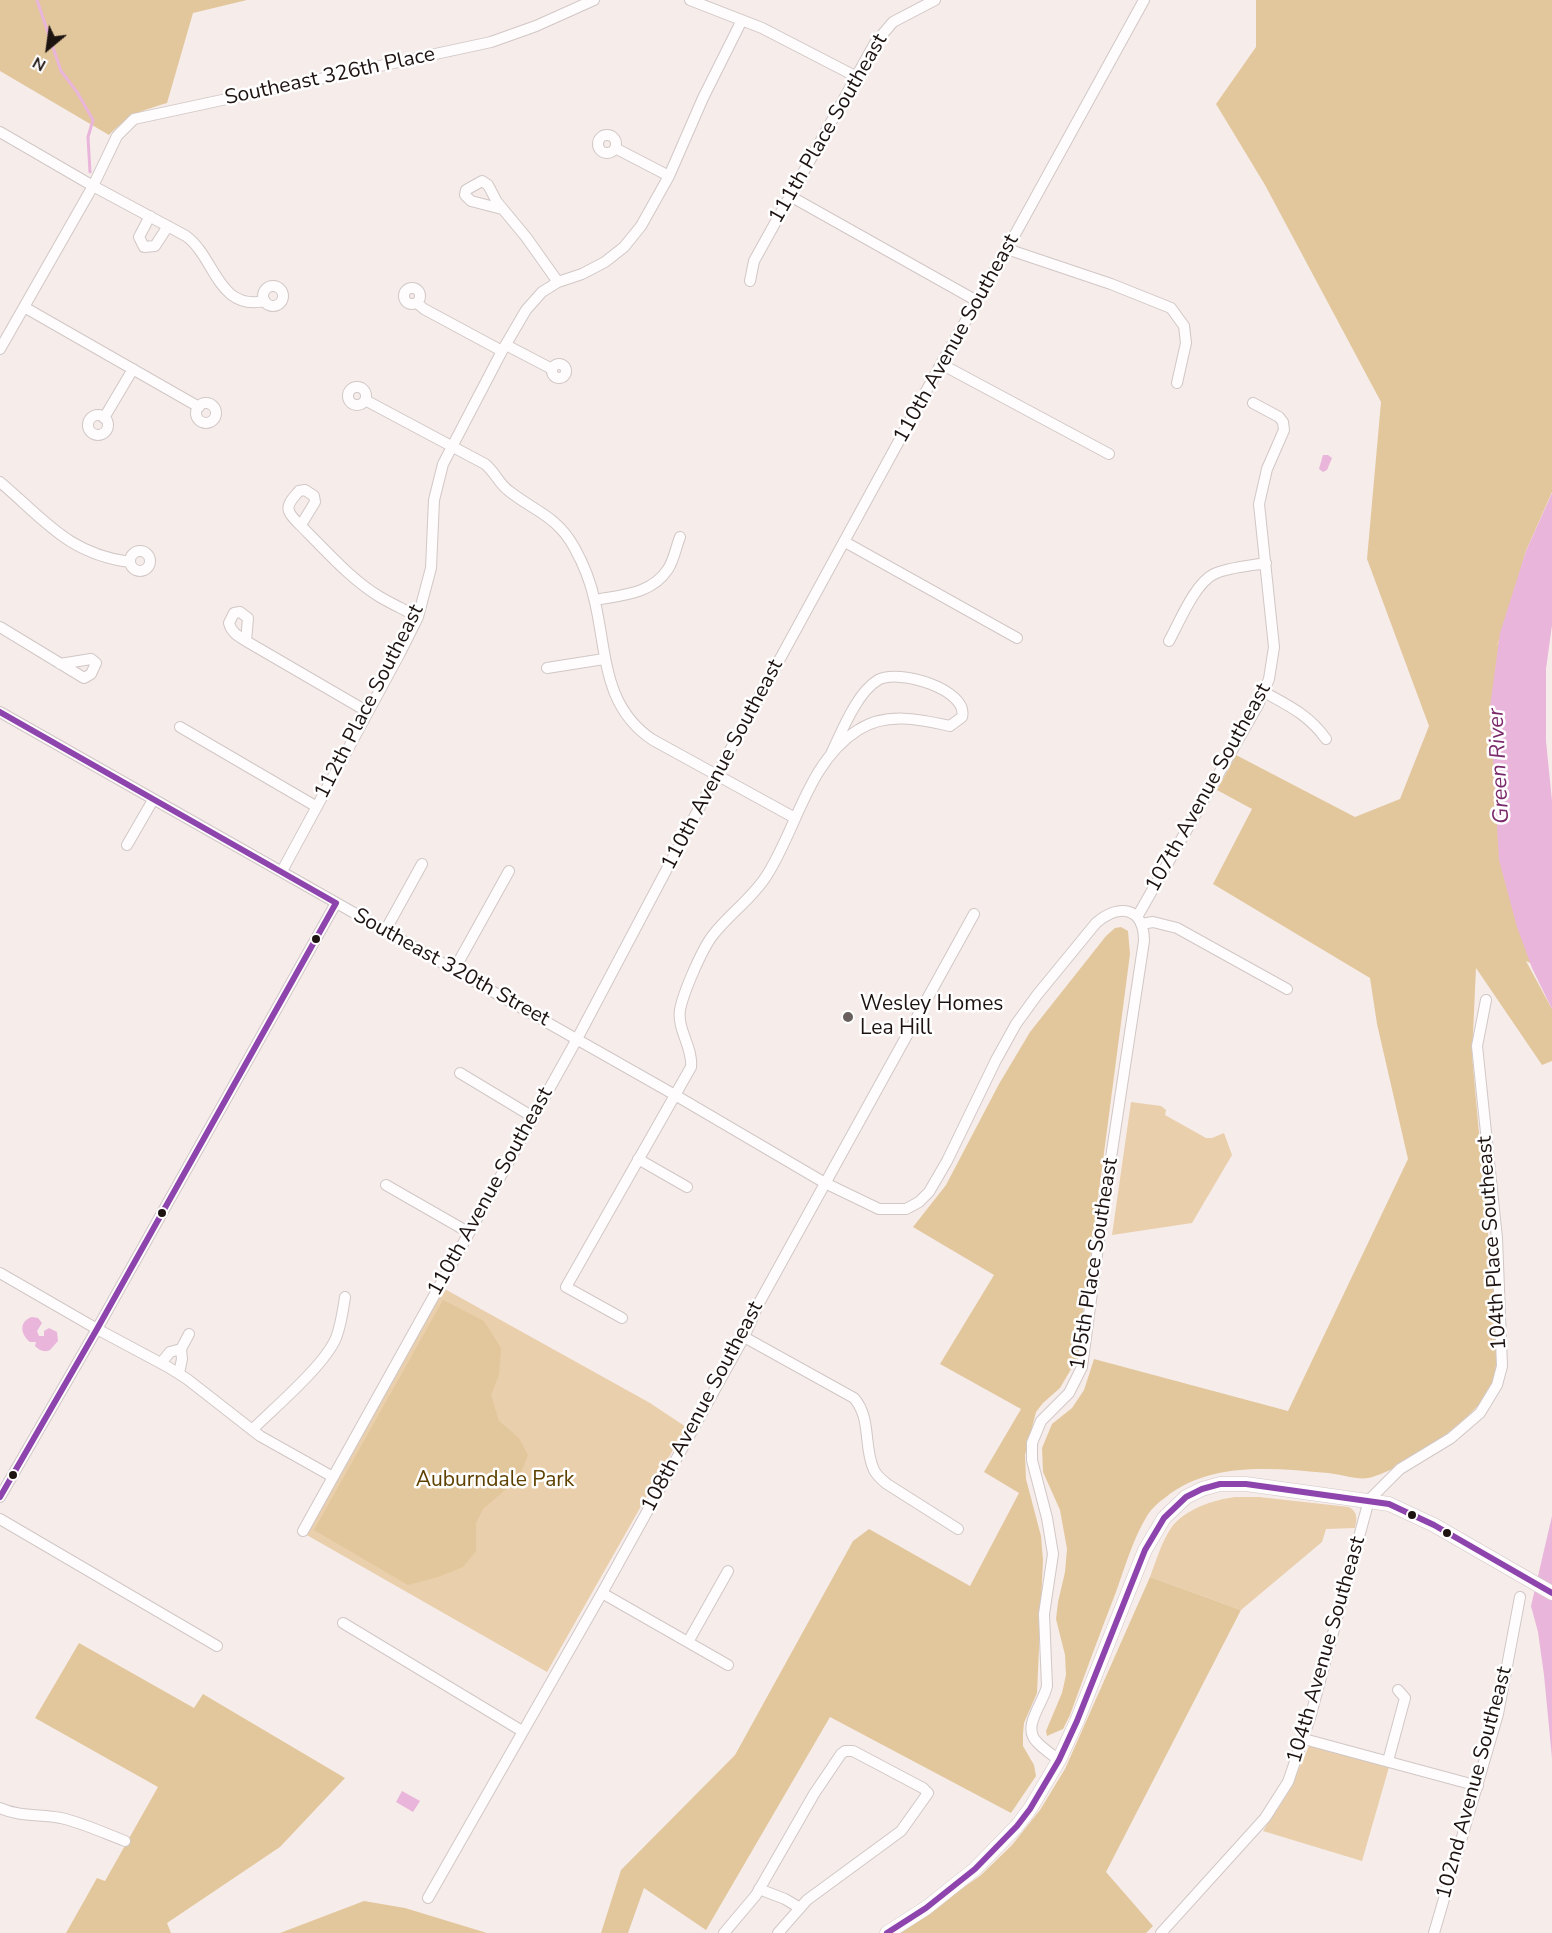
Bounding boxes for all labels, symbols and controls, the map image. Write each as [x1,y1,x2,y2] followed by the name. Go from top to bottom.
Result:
[18,18,78,78] north arrow
[764,30,894,228] street label: 111th Place Southeast
[222,42,438,112] street label: Southeast 326th Place
[29,51,50,76] text: N
[889,230,1025,448] street label: 110th Avenue Southeast
[310,601,430,803] street label: 112th Place Southeast
[657,655,789,875] street label: 110th Avenue Southeast
[1141,679,1277,897] street label: 107th Avenue Southeast
[1484,707,1516,825] water label: Green River
[348,904,554,1032] street label: Southeast 320th Street
[310,933,322,945] unlabelled marker
[860,992,1003,1042] place label: Wesley Homes Lea Hill
[841,1010,855,1024] marker: Wesley Homes Lea Hill
[423,1083,559,1301] street label: 110th Avenue Southeast
[1473,1135,1513,1351] street label: 104th Place Southeast
[1066,1156,1124,1372] street label: 105th Place Southeast
[156,1207,168,1219] unlabelled marker
[637,1297,769,1517] street label: 108th Avenue Southeast
[416,1468,574,1494] park label: Auburndale Park
[7,1469,19,1481] unlabelled marker
[1406,1509,1418,1521] unlabelled marker
[1441,1527,1453,1539] unlabelled marker
[1283,1534,1371,1766] street label: 104th Avenue Southeast
[1432,1664,1518,1902] street label: 102nd Avenue Southeast

